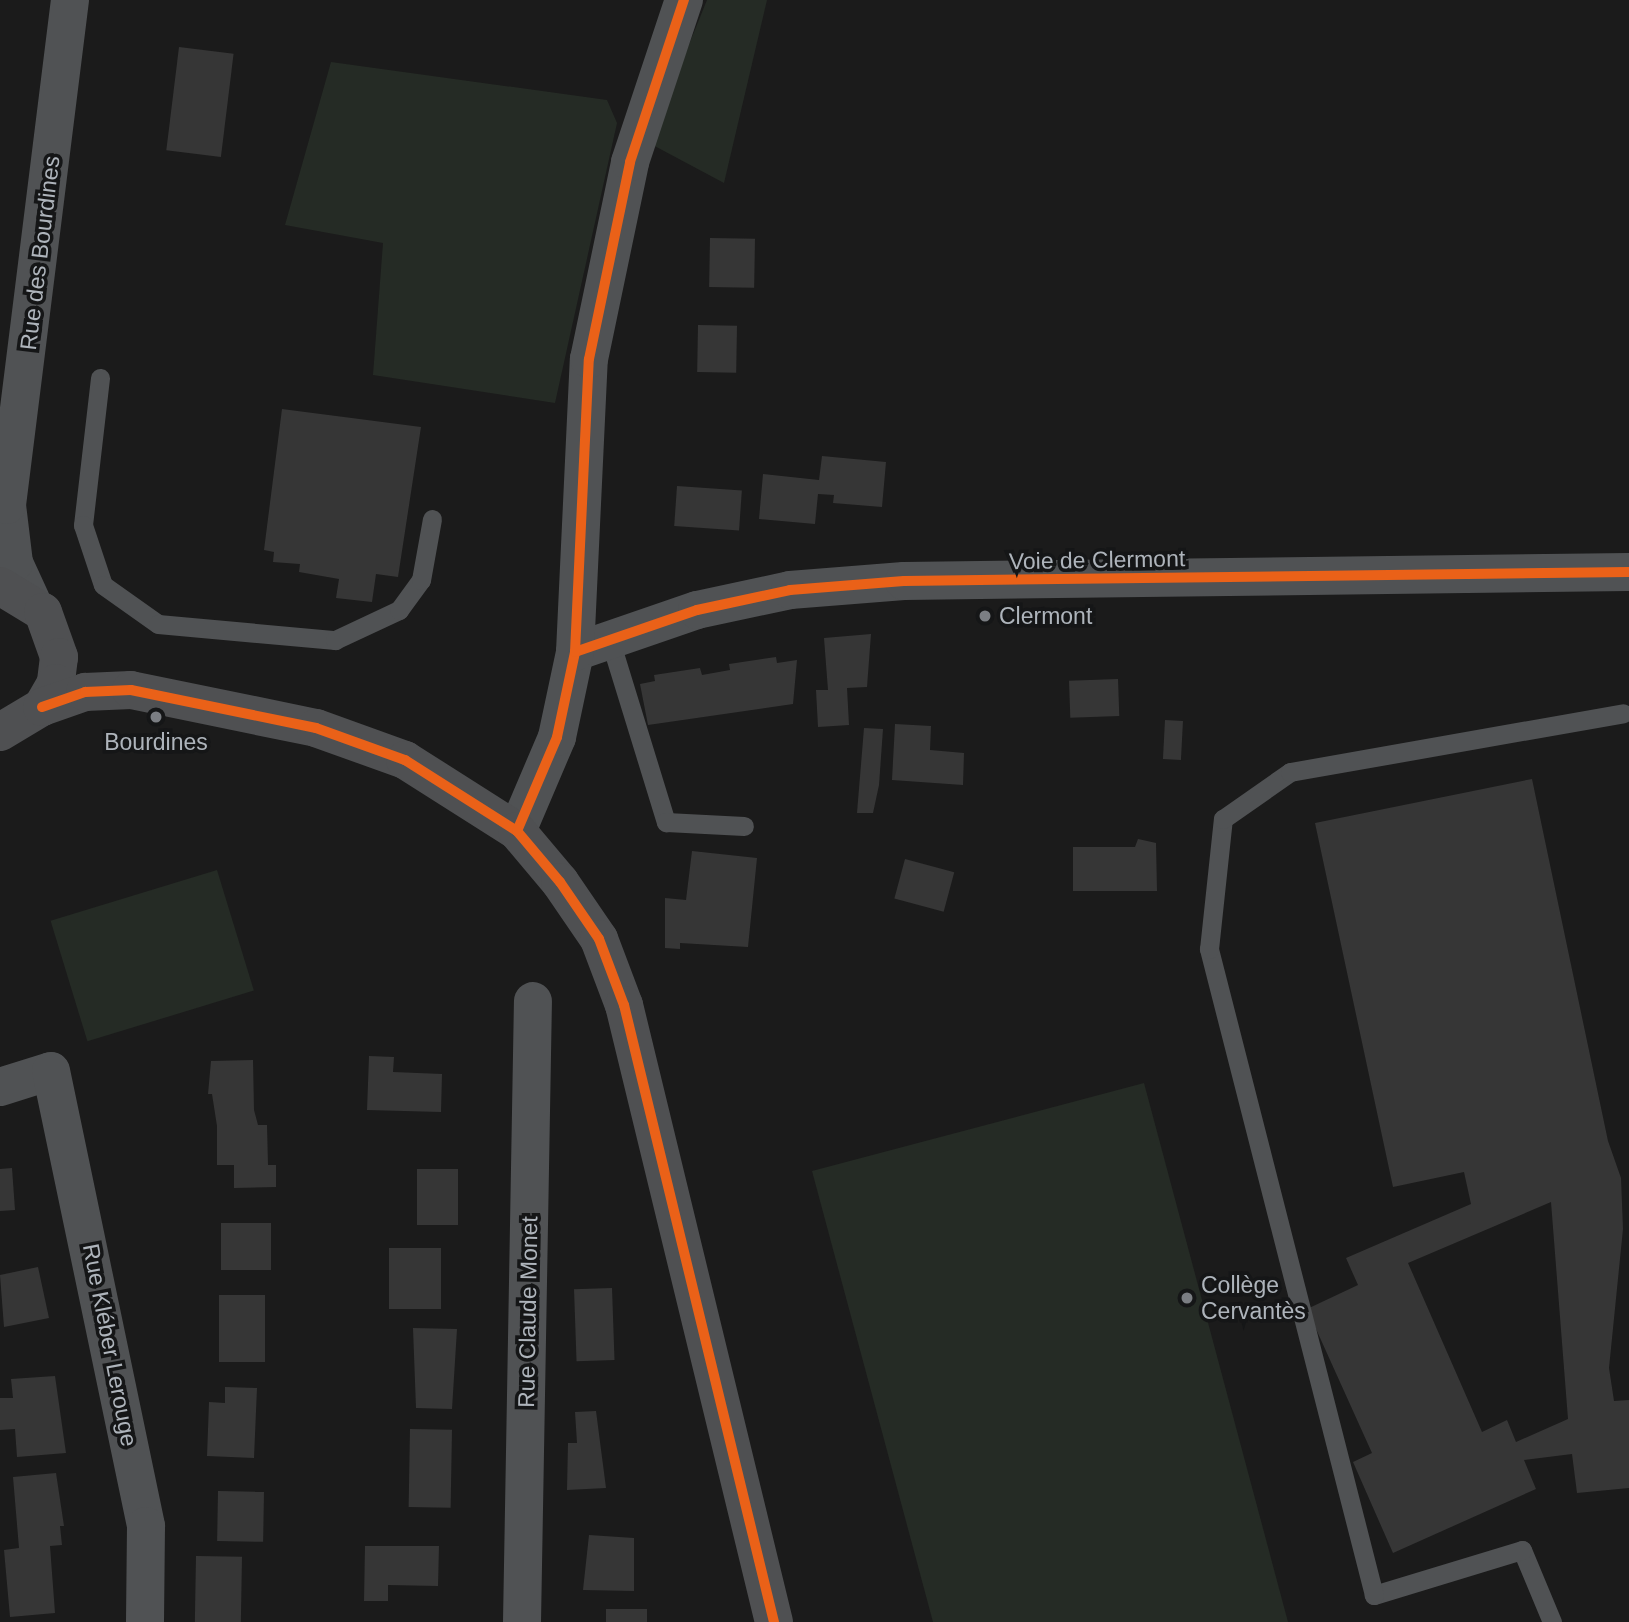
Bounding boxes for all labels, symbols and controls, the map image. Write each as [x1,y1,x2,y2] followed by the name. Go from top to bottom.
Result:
[14,154,66,352] street label: Rue des Bourdines
[1009,545,1185,575] street label: Voie de Clermont
[999,602,1092,630] place label: Clermont
[977,608,993,624] marker: Clermont
[148,709,164,725] marker: Bourdines
[104,728,208,756] place label: Bourdines
[513,1216,543,1408] street label: Rue Claude Monet
[77,1241,143,1449] street label: Rue Kléber Lerouge
[1201,1271,1306,1325] place label: Collège Cervantès
[1179,1290,1195,1306] marker: Collège Cervantès

